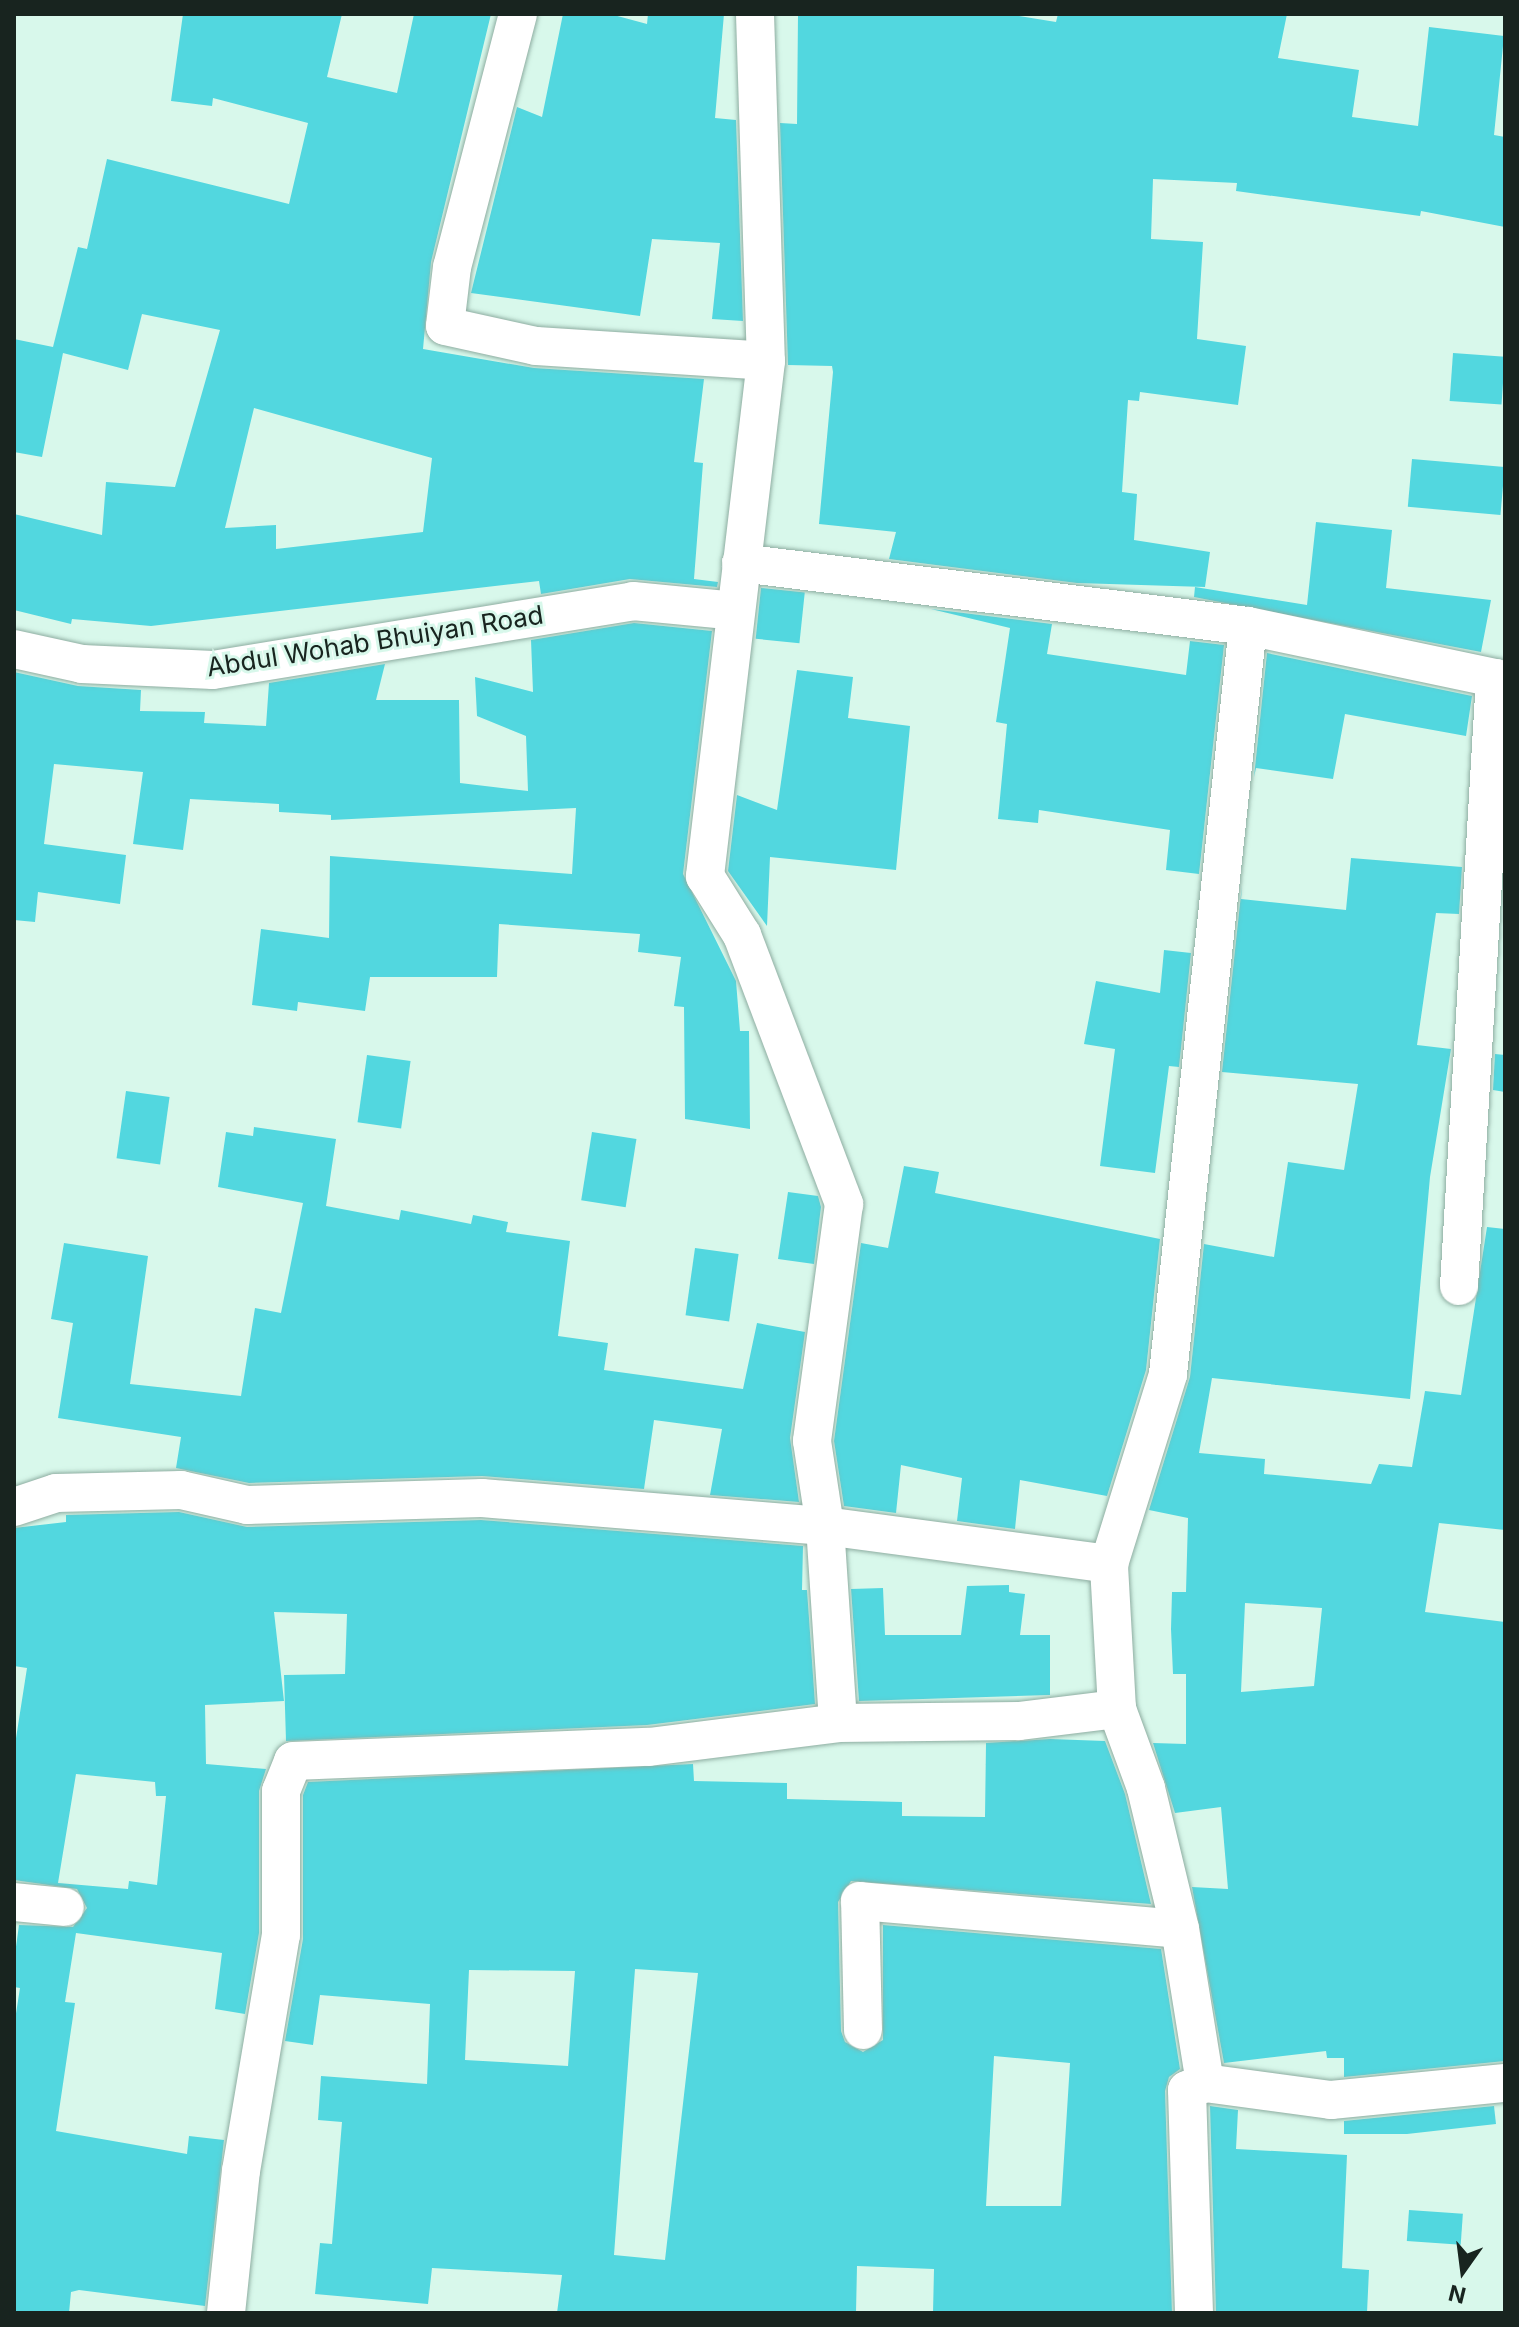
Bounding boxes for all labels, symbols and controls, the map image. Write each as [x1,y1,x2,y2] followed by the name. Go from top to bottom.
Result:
[204,599,546,683] street label: Abdul Wohab Bhuiyan Road
[1423,2231,1503,2311] north arrow
[1446,2280,1468,2309] text: N

